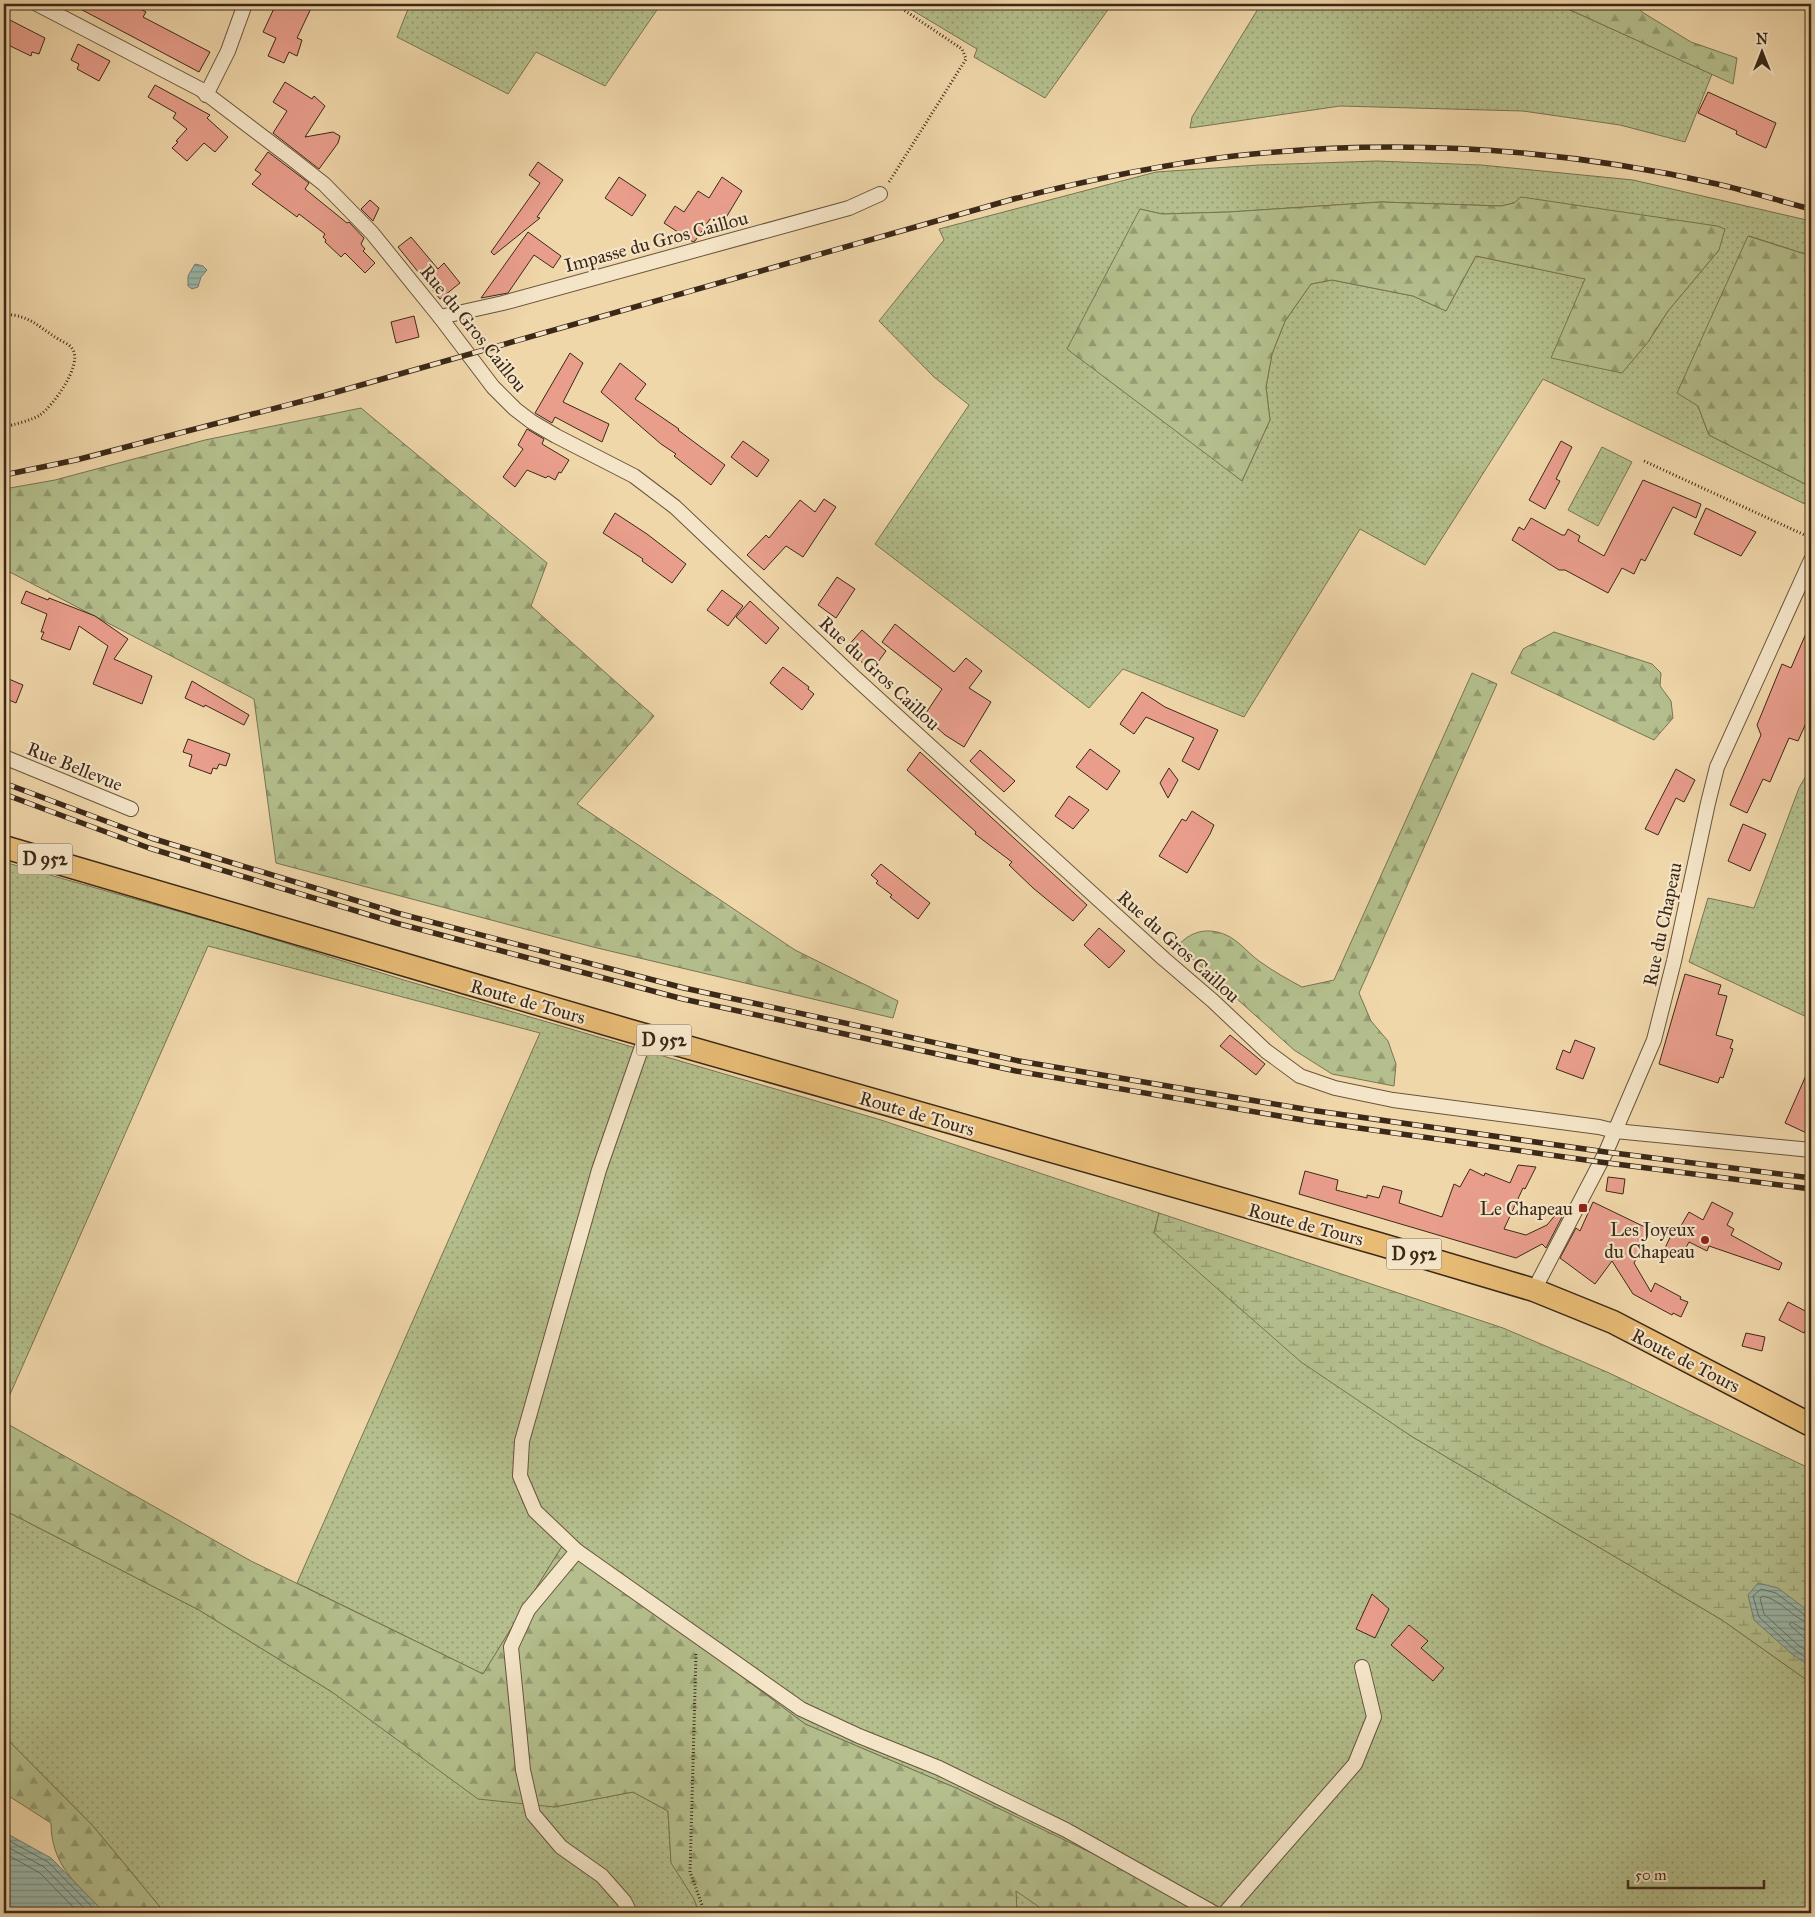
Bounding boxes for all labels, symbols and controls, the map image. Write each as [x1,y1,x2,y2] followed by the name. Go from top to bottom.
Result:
[1738,28,1788,78] north arrow
[1756,31,1768,48] text: N
[562,206,750,277] street label: Impasse du Gros Caillou
[415,260,532,397] street label: Rue du Gros Caillou
[814,611,945,735] street label: Rue du Gros Caillou
[24,737,126,796] street label: Rue Bellevue
[18,844,72,874] road number: D 952
[1638,860,1687,988] street label: Rue du Chapeau
[1113,885,1245,1007] street label: Rue du Gros Caillou
[468,974,588,1029] street label: Route de Tours
[636,1024,692,1056] road number: D 952
[857,1086,977,1141] street label: Route de Tours
[1480,1197,1573,1220] place label: Le Chapeau
[1246,1198,1366,1251] street label: Route de Tours
[1577,1202,1589,1214] marker: Le Chapeau
[1604,1218,1696,1263] place label: Les Joyeux du Chapeau
[1699,1234,1711,1246] marker: Les Joyeux du Chapeau
[1386,1238,1442,1270] road number: D 952
[1628,1323,1744,1398] street label: Route de Tours
[1628,1857,1764,1889] scale bar
[1635,1866,1667,1884] text: 50 m

